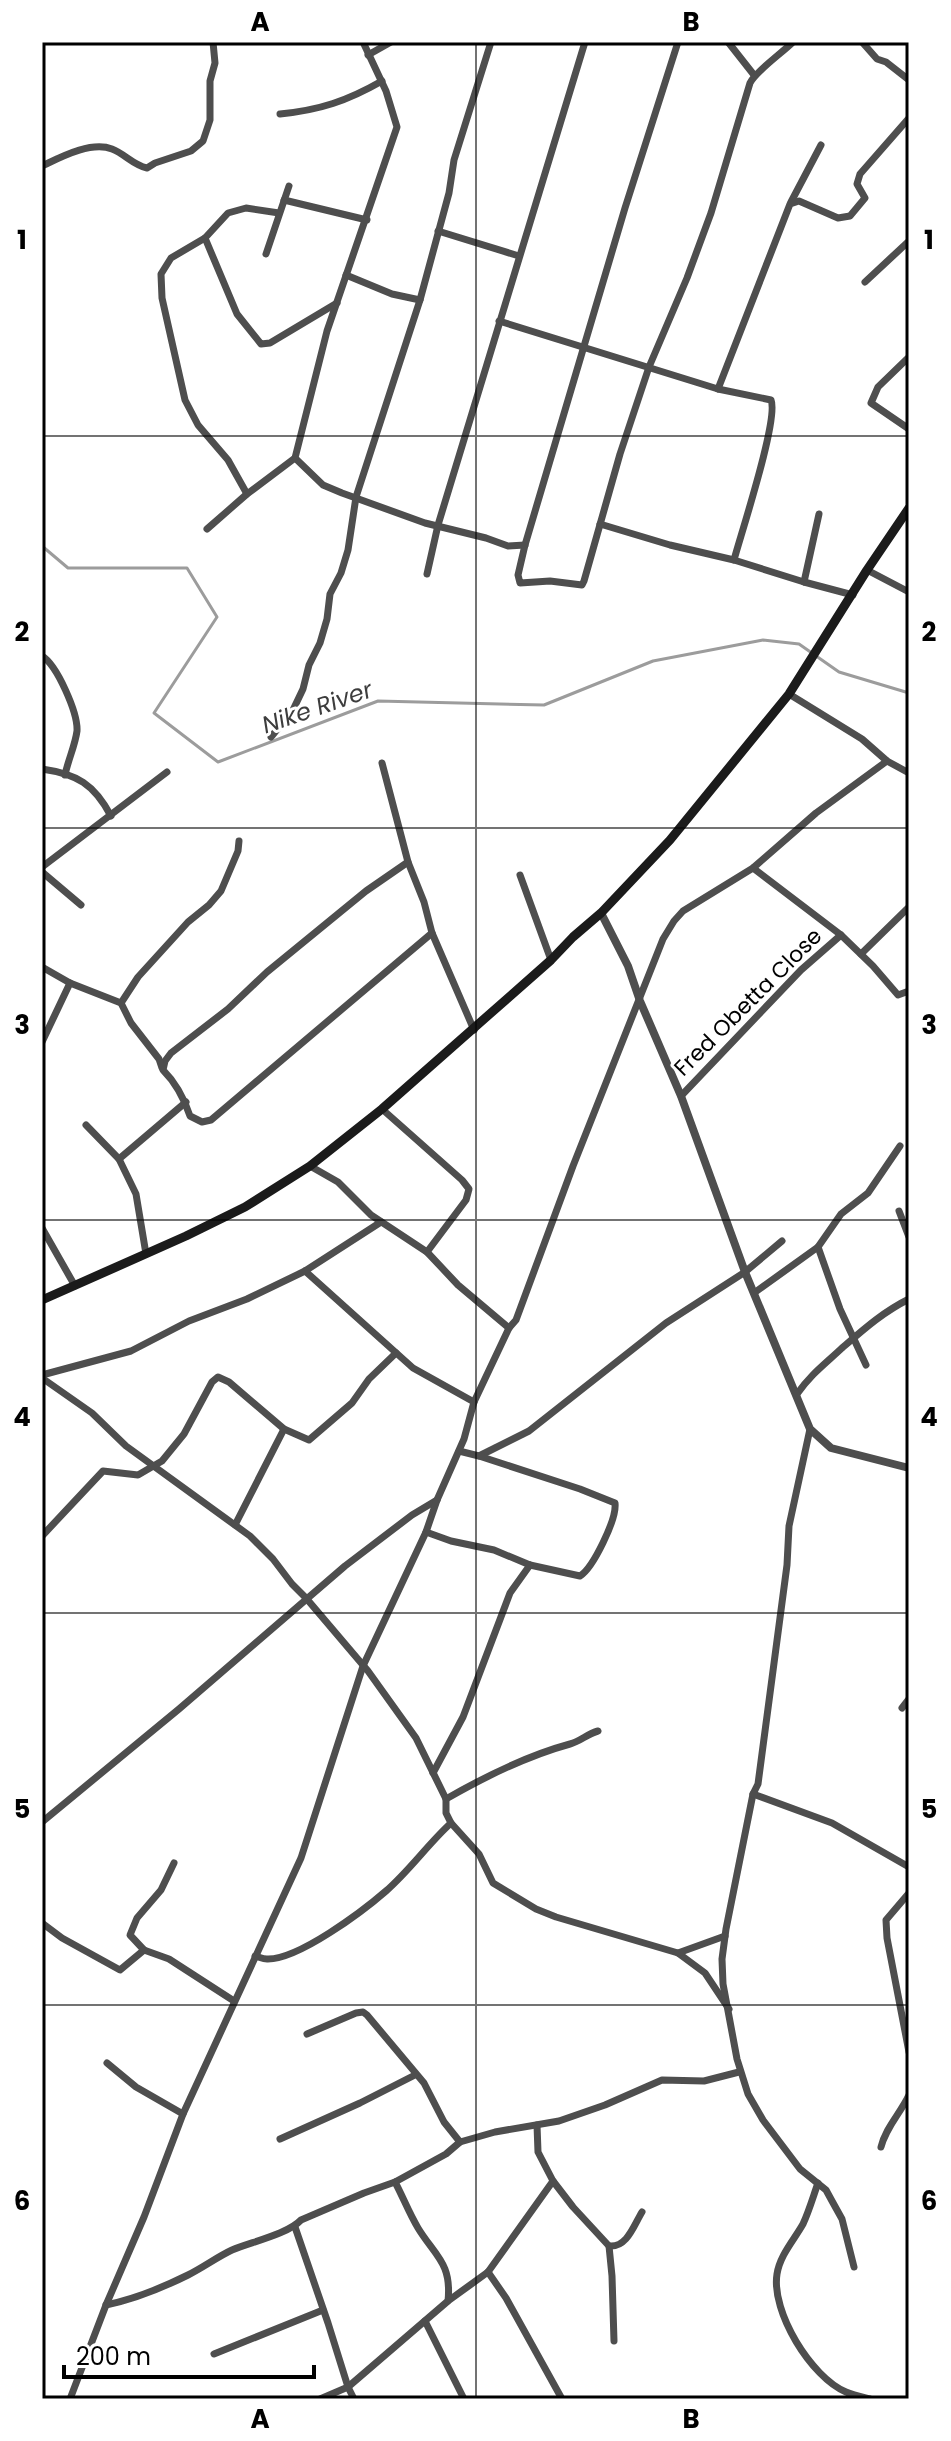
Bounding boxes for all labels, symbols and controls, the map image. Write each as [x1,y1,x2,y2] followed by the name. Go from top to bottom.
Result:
[250,4,270,40] text: A
[682,4,700,40] text: B
[17,222,27,258] text: 1
[924,222,934,258] text: 1
[15,614,30,650] text: 2
[922,614,937,650] text: 2
[257,672,378,741] water label: Nike River
[667,921,829,1083] street label: Fred Obetta Close
[14,1007,30,1043] text: 3
[921,1007,937,1043] text: 3
[13,1399,31,1435] text: 4
[920,1399,938,1435] text: 4
[14,1791,30,1827] text: 5
[921,1791,937,1827] text: 5
[14,2183,30,2219] text: 6
[921,2183,937,2219] text: 6
[64,2329,314,2379] scale bar
[76,2340,151,2373] text: 200 m
[250,2401,270,2437] text: A
[682,2401,700,2437] text: B

